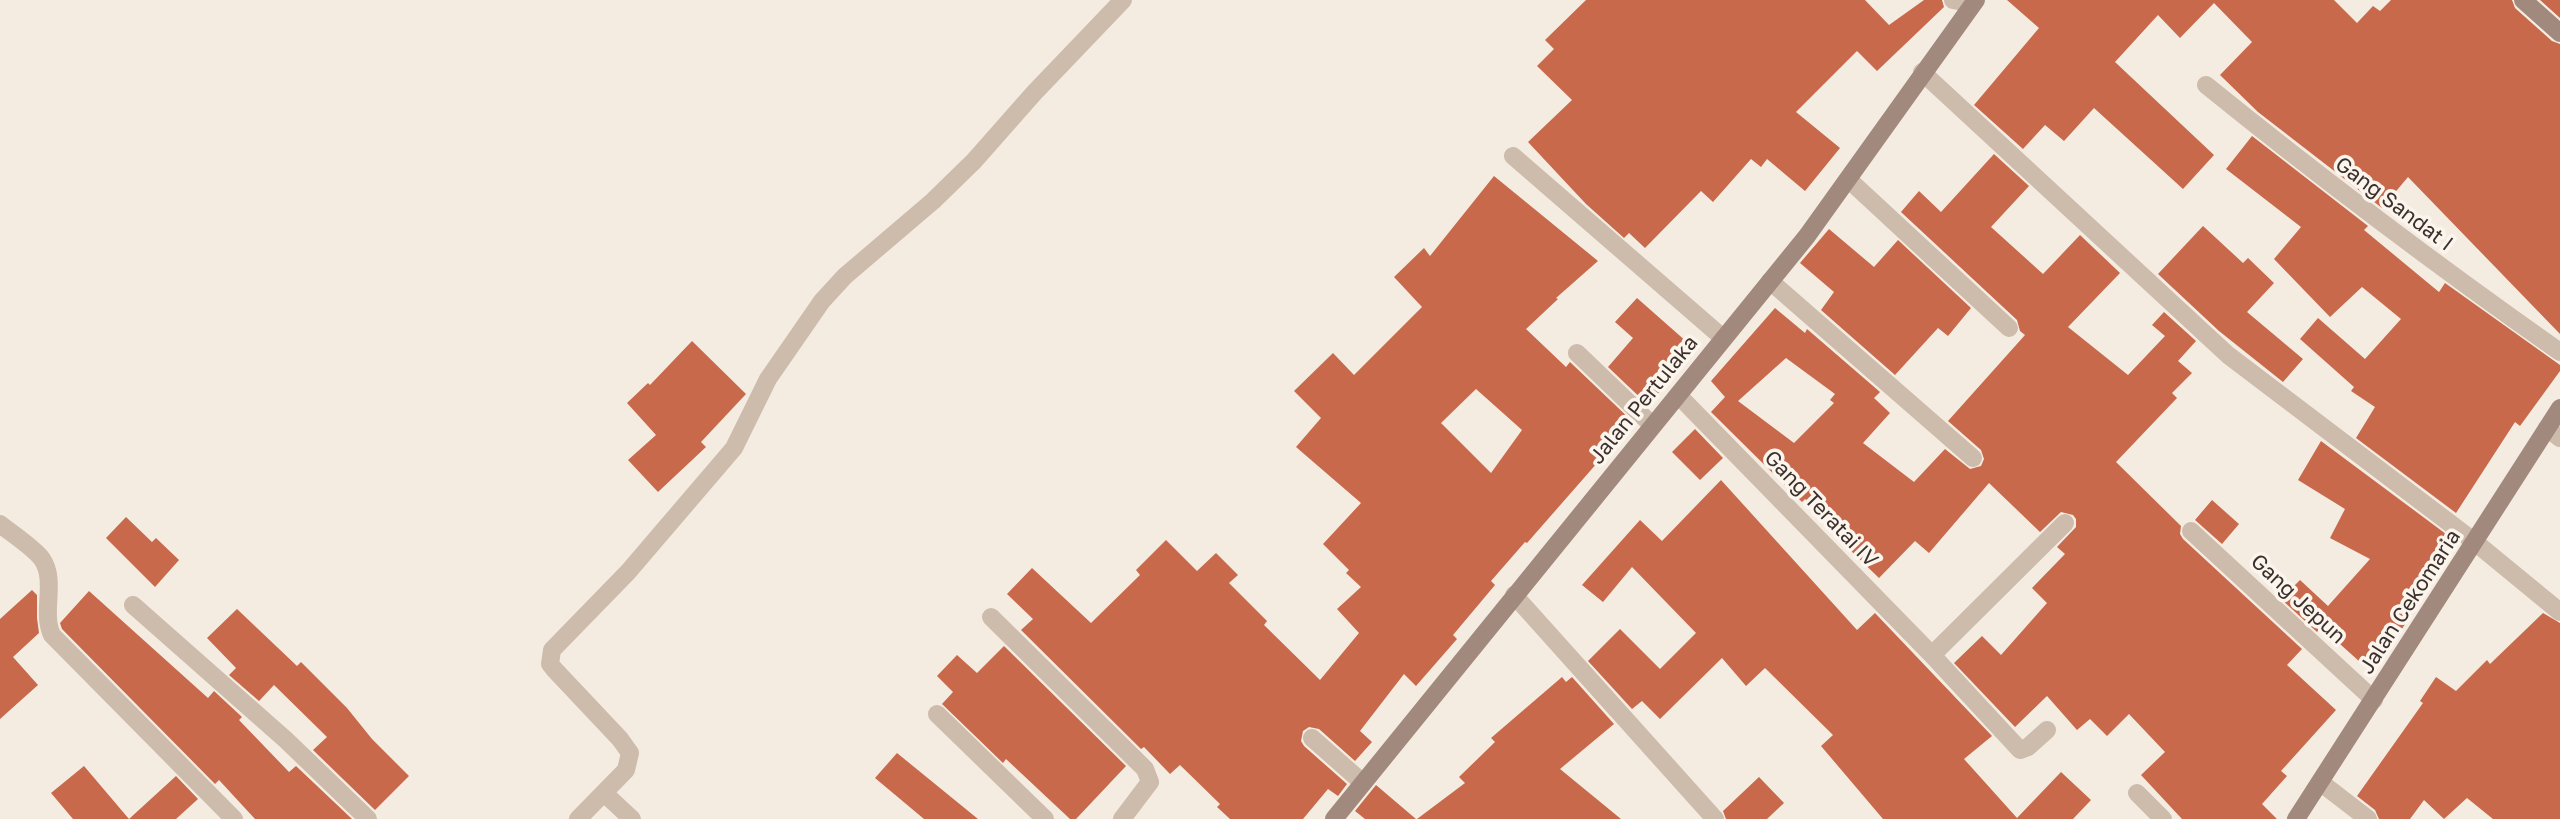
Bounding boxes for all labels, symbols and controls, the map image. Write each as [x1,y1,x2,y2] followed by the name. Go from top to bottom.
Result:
[2330,152,2458,256] street label: Gang Sandat I
[1585,331,1703,469] street label: Jalan Pertulaka
[1759,445,1883,573] street label: Gang Teratai IV
[2354,525,2466,679] street label: Jalan Cekomaria
[2245,549,2351,649] street label: Gang Jepun

